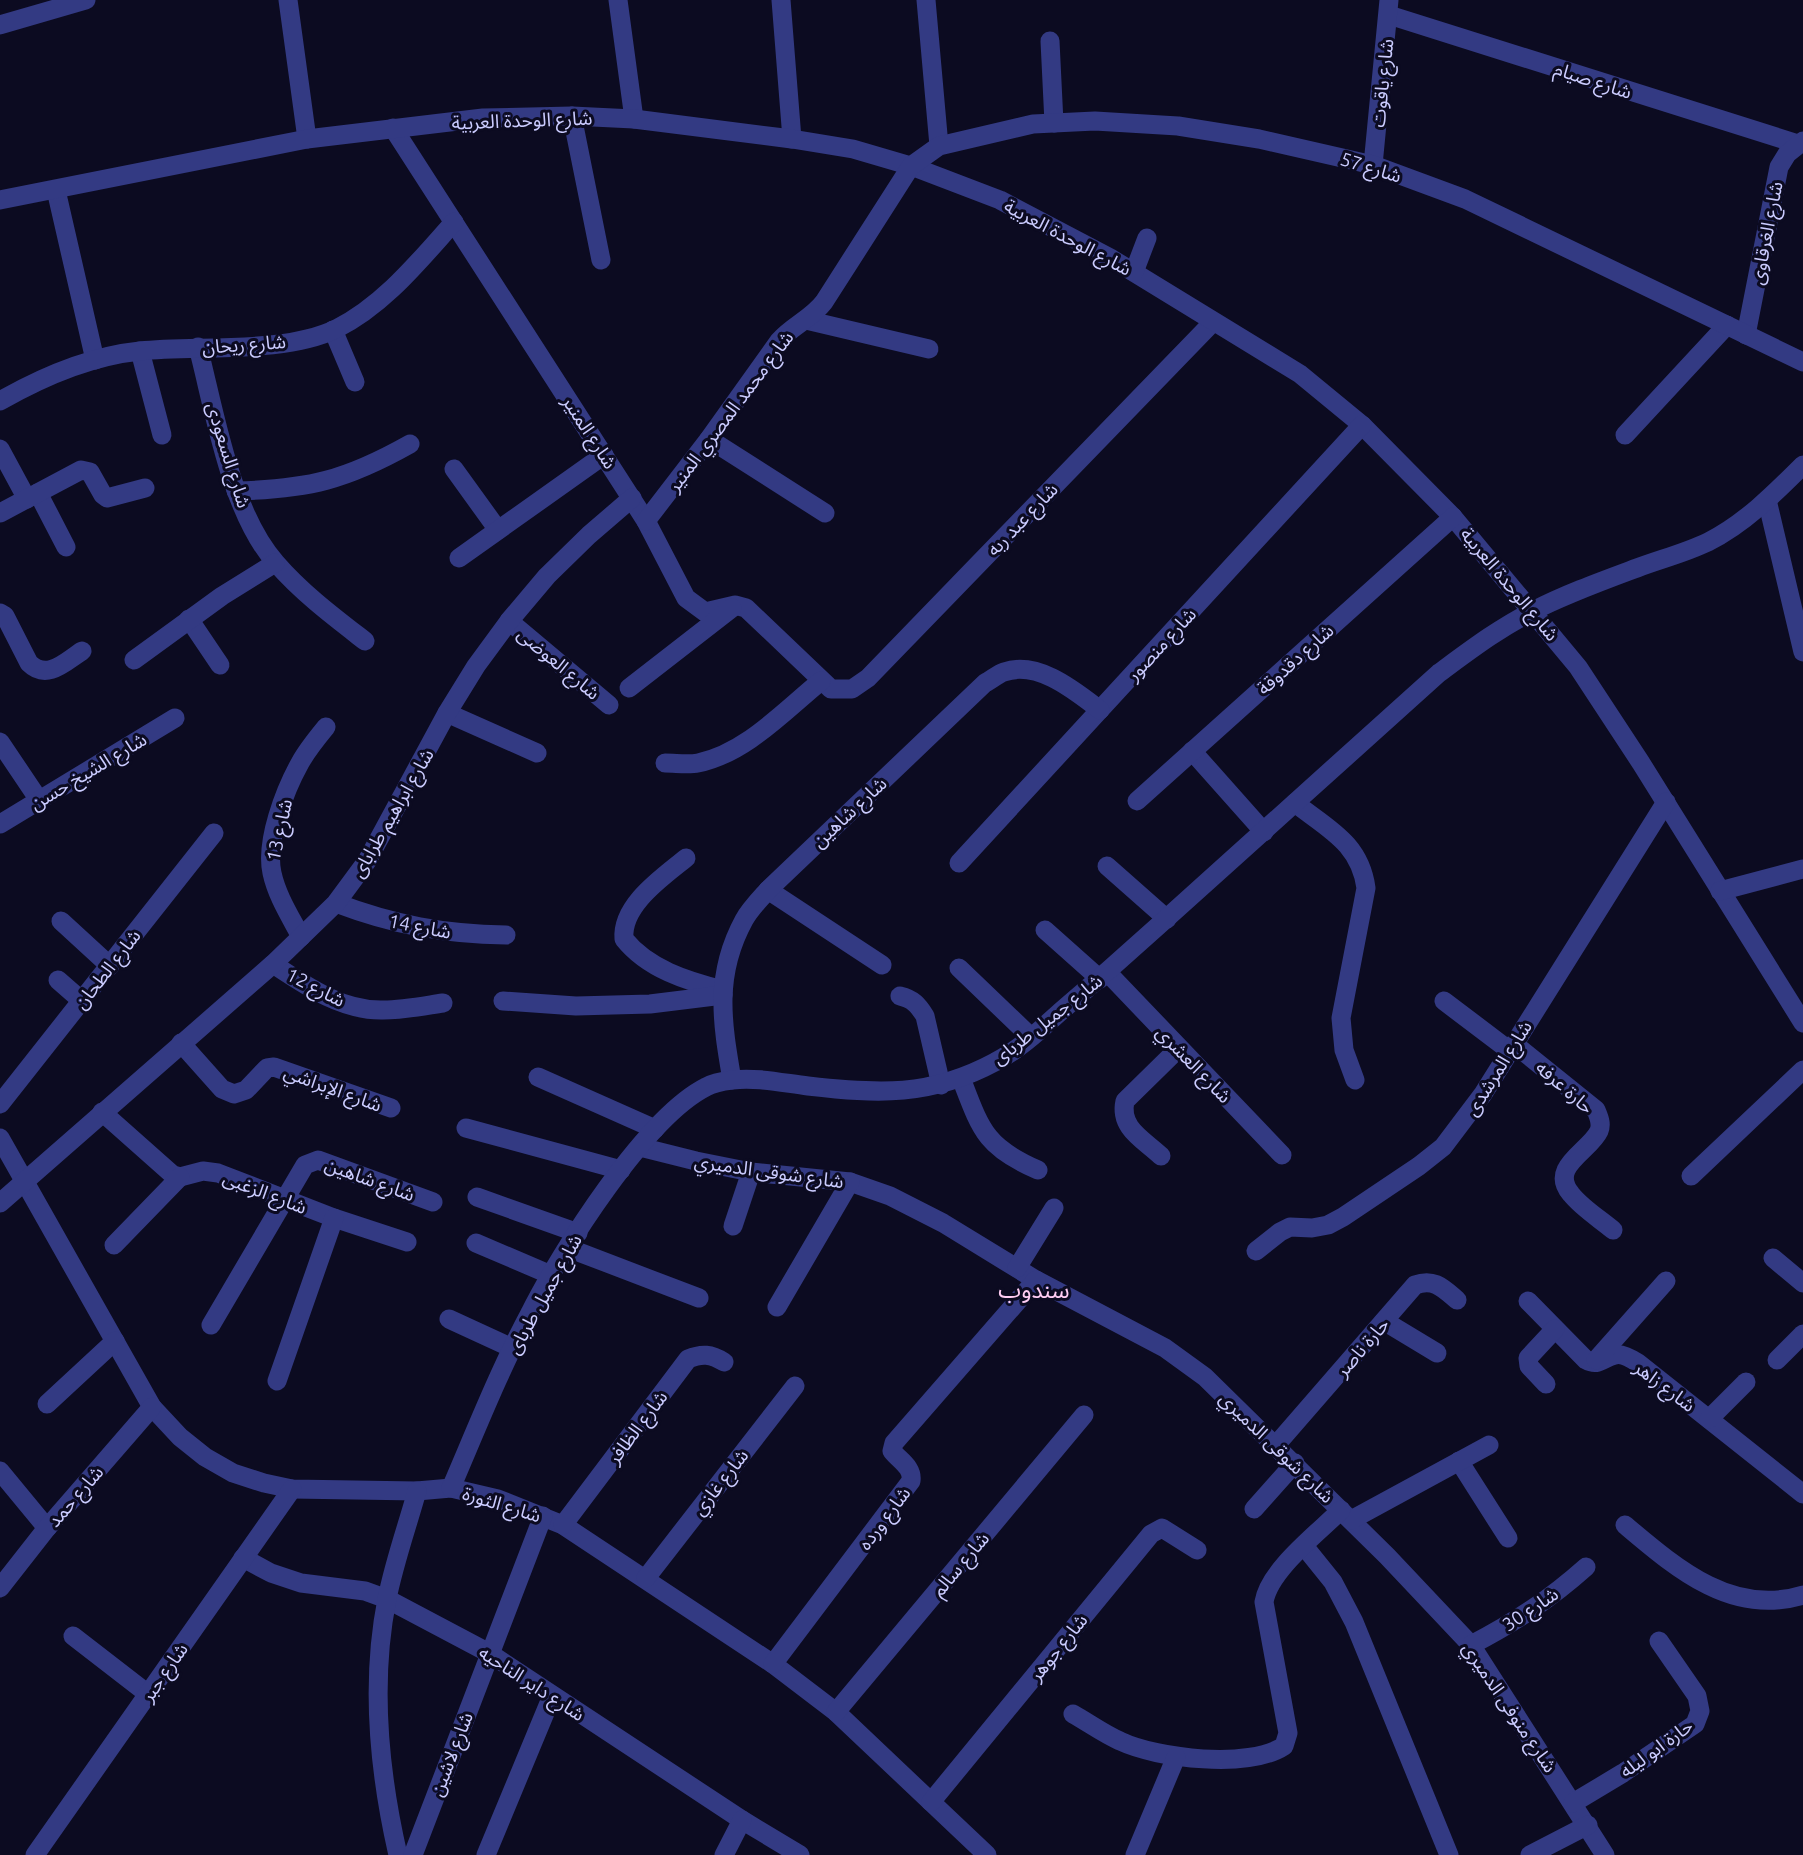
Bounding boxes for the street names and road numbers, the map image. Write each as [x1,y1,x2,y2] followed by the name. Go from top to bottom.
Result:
[1366,38,1401,129] street label: شارع ياقوت
[1550,57,1635,107] street label: شارع صيام
[451,107,593,136] street label: شارع الوحدة العربية
[1337,147,1404,190] street label: شارع 57
[1745,180,1790,287] street label: شارع الغرقاوى
[999,194,1135,282] street label: شارع الوحدة العربية
[662,326,801,499] street label: شارع محمد المصري المنير
[201,330,287,361] street label: شارع ريحان
[555,390,622,474] street label: شارع المنير
[200,399,256,511] street label: شارع السعودى
[982,478,1064,562] street label: شارع عبد ربه
[1454,523,1564,647] street label: شارع الوحدة العربية
[1121,603,1203,688] street label: شارع منصور
[1252,619,1340,701] street label: شارع دقدوقة
[511,622,605,706] street label: شارع العوضى
[26,728,152,818] street label: شارع الشيخ حسن
[346,745,441,883] street label: شارع ابراهيم طراباى
[807,772,893,854] street label: شارع شاهين
[262,797,299,864] street label: شارع 13
[386,909,453,946] street label: شارع 14
[69,925,147,1015] street label: شارع الطحان
[282,963,349,1014] street label: شارع 12
[988,969,1108,1071] street label: شارع جميل طرباى
[1460,1016,1539,1121] street label: شارع المرشدى
[1149,1021,1236,1110] street label: شارع العشري
[1531,1056,1598,1119] street label: حارة عرفه
[280,1060,385,1120] street label: شارع الإبراشي
[692,1150,845,1197] street label: شارع شوقى الدميري
[321,1153,418,1208] street label: شارع شاهين
[219,1166,310,1221] street label: شارع الزغبى
[502,1230,589,1359] street label: شارع جميل طرباى
[1330,1313,1394,1382] street label: حارة ناصر
[1627,1355,1700,1418] street label: شارع زاهر
[602,1386,674,1471] street label: شارع الظافر
[1212,1387,1339,1510] street label: شارع شوقى الدميري
[687,1445,756,1522] street label: شارع غازي
[43,1461,110,1533] street label: شارع حمد
[459,1482,544,1529] street label: شارع الثورة
[853,1482,917,1556] street label: شارع ورده
[927,1527,996,1603] street label: شارع سالم
[1498,1582,1564,1638] street label: شارع 30
[1024,1609,1094,1688] street label: شارع جوهر
[135,1638,195,1708] street label: شارع جبر
[1455,1638,1562,1779] street label: شارع منوفى الدميري
[473,1641,589,1728] street label: شارع داير الناحيه
[425,1709,480,1800] street label: شارع لاشين
[1615,1714,1697,1783] street label: حارة ابو ليله

